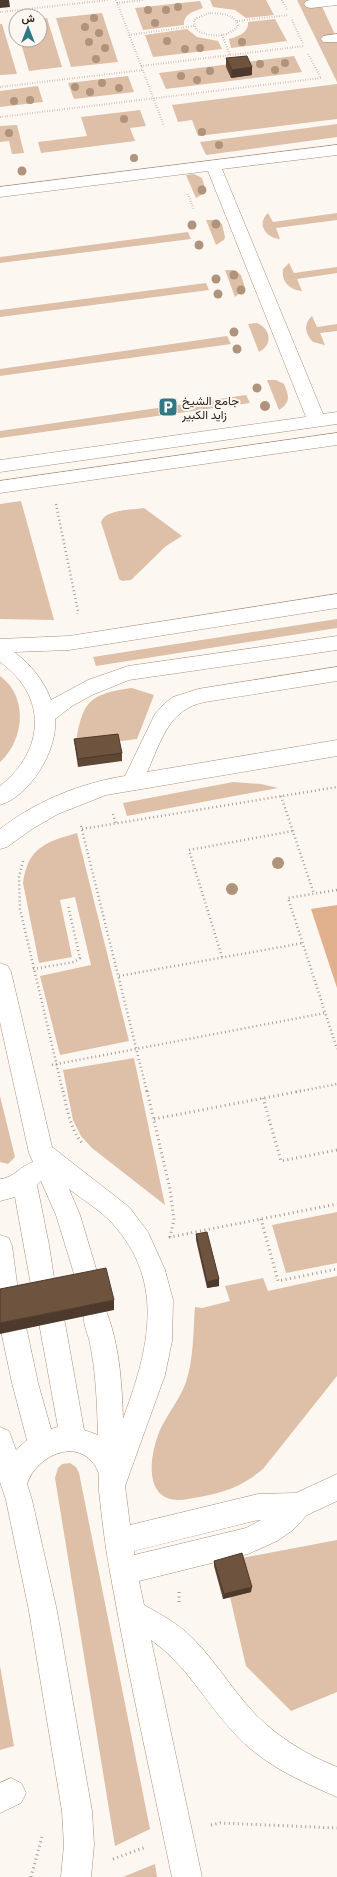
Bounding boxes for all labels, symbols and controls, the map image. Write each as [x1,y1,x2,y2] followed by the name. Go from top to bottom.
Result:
[8,8,48,48] north arrow
[21,11,35,25] text: ش
[181,393,239,423] place label: جامع الشيخ زايد الكبير
[157,396,179,418] parking icon: جامع الشيخ زايد الكبير

